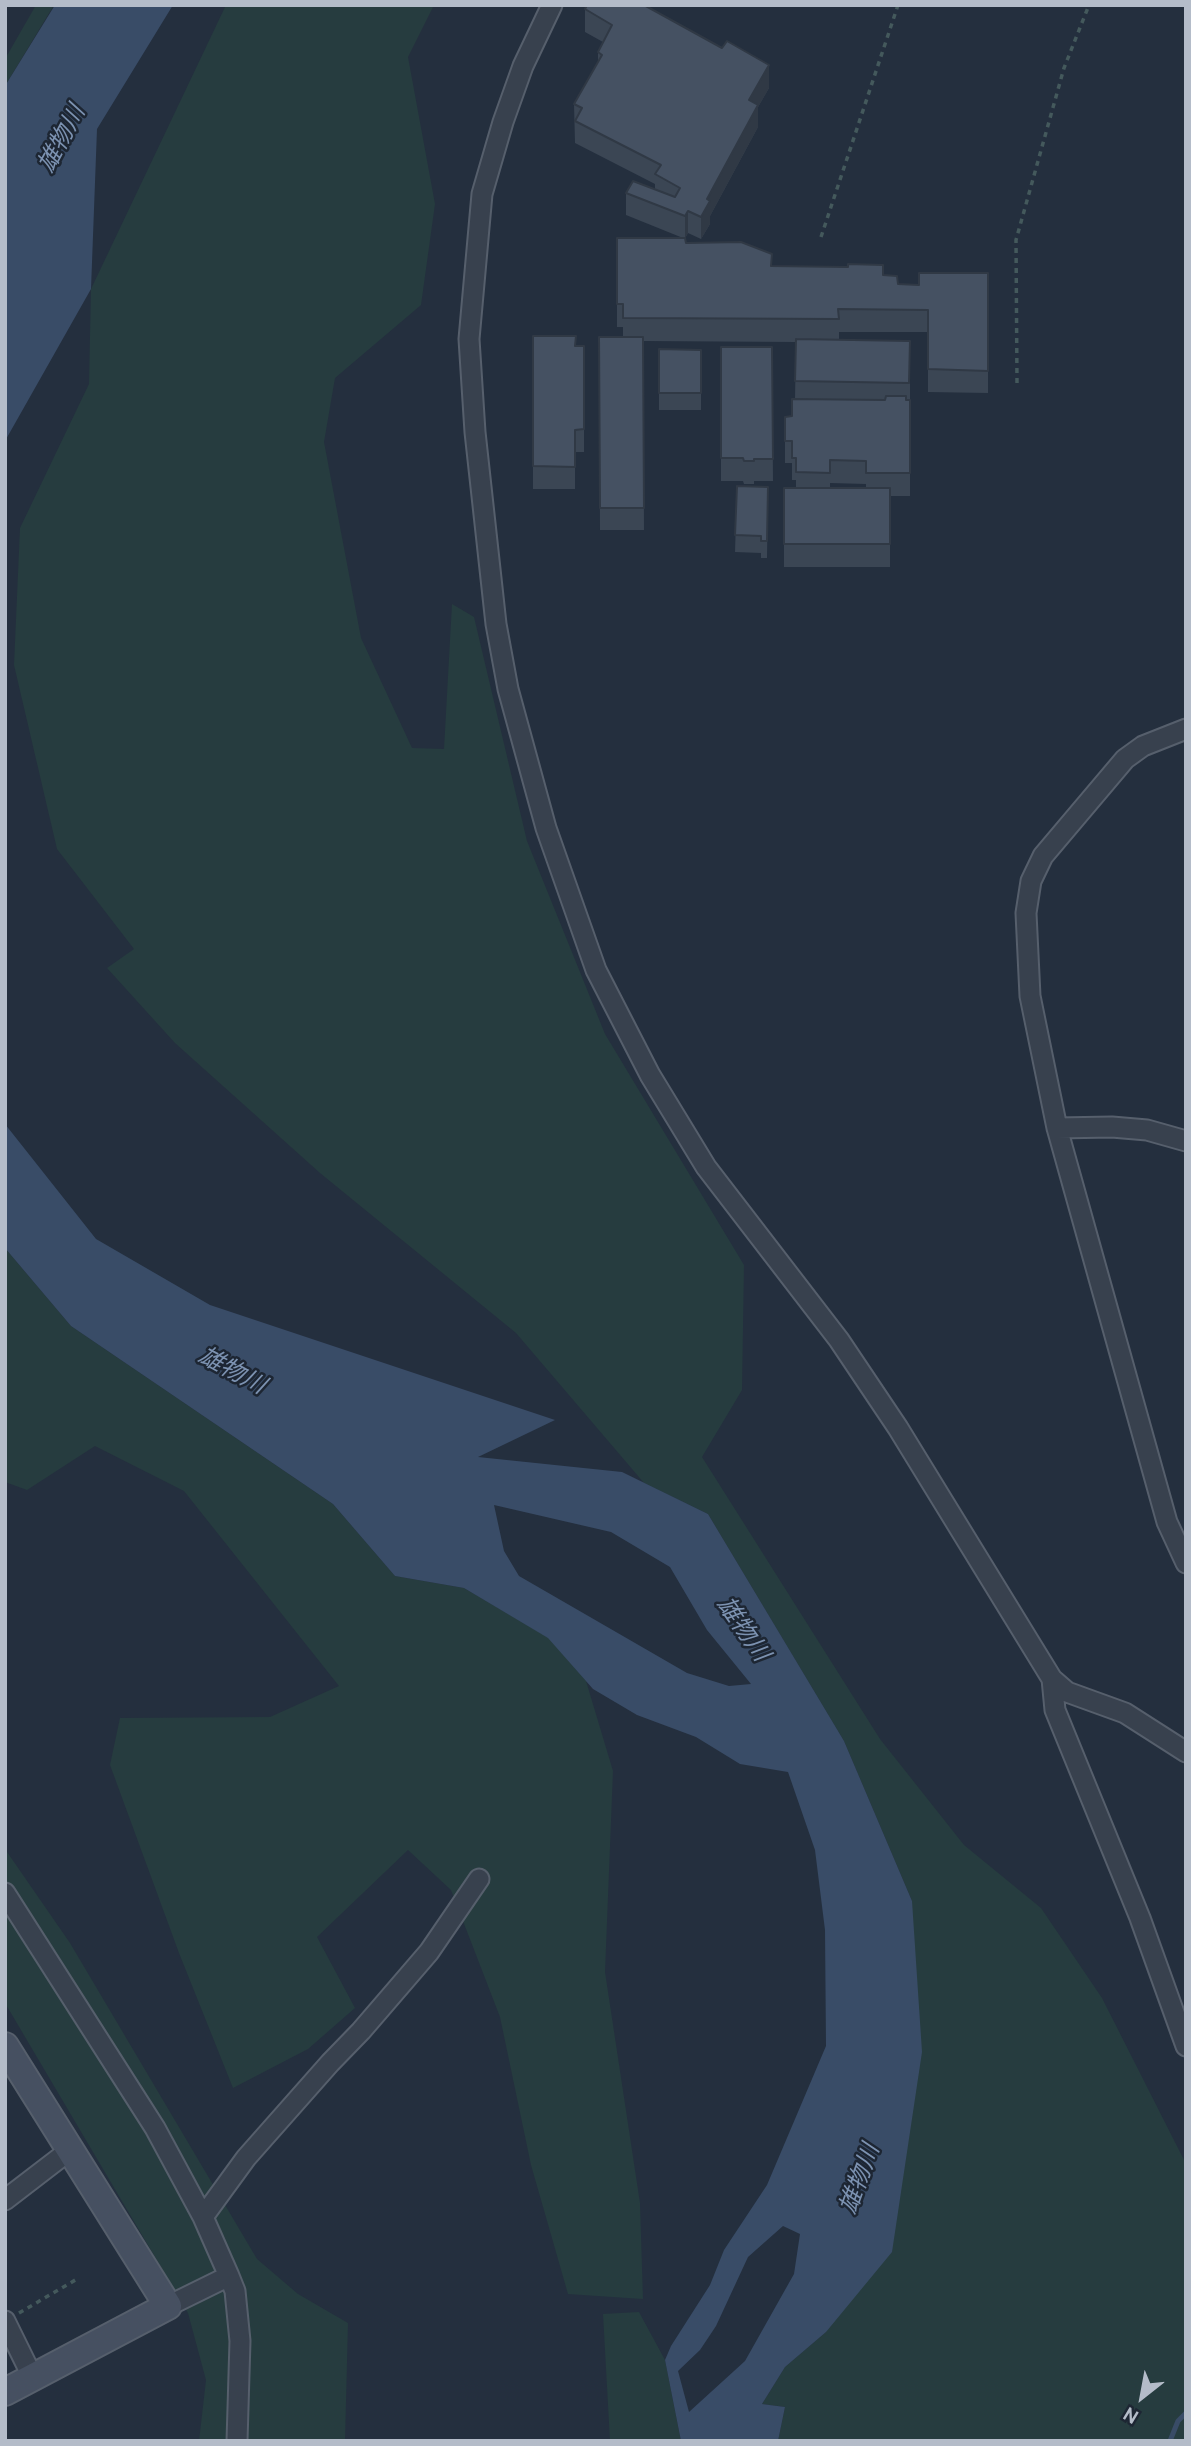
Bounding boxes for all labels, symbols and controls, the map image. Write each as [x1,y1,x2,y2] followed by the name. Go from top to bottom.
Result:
[32,100,92,178] water label: 雄物川
[193,1341,271,1401] water label: 雄物川
[711,1591,775,1667] water label: 雄物川
[834,2140,886,2218] water label: 雄物川
[1107,2362,1177,2432] north arrow
[1119,2402,1143,2429] text: N

